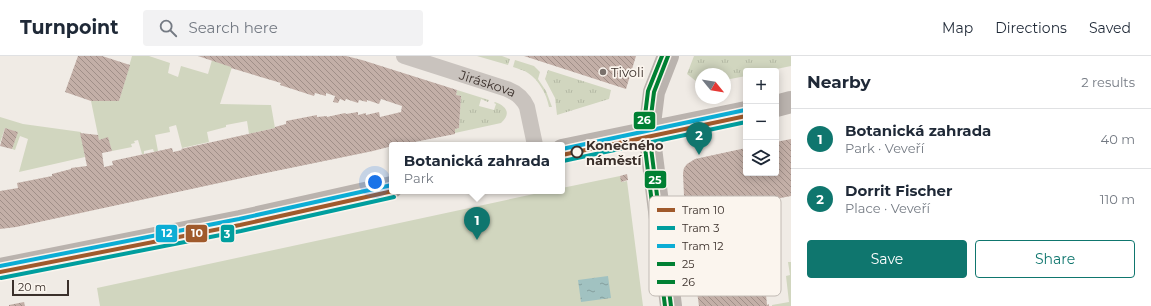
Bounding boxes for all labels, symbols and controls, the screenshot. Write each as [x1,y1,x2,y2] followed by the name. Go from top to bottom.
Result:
[143,10,423,46] search box
[20,16,119,39] text: Turnpoint
[157,17,179,39] icon: search
[189,18,278,37] text: Search here
[942,19,973,37] text: Map
[995,19,1067,37] text: Directions
[1089,19,1131,37] text: Saved
[611,64,644,80] place label: Tivoli
[456,66,519,100] street label: Jiráskova
[598,67,608,77] marker: Tivoli
[695,68,731,104] north arrow
[743,68,779,176] map controls
[743,68,779,104] button: +
[807,72,871,92] text: Nearby
[1081,74,1135,90] text: 2 results
[743,104,779,140] button: −
[633,111,656,130] line badge: 26
[637,113,651,127] text: 26
[845,121,991,140] text: Botanická zahrada
[686,122,712,155] pin: 2
[817,131,823,147] text: 1
[1101,131,1135,147] text: 40 m
[586,137,664,168] place label: Konečného náměstí
[743,140,779,176] button: layers
[845,140,924,156] text: Park · Veveří
[389,142,565,194] popup
[570,145,584,159] marker: Konečného náměstí
[404,151,550,170] text: Botanická zahrada
[404,170,434,186] text: Park
[644,170,667,189] line badge: 25
[365,172,385,192] your location
[648,173,662,187] text: 25
[845,181,953,200] text: Dorrit Fischer
[816,191,824,207] text: 2
[1100,191,1135,207] text: 110 m
[649,196,781,296] legend
[845,200,930,216] text: Place · Veveří
[682,203,724,217] text: Tram 10
[464,207,490,240] pin: 1
[682,221,719,235] text: Tram 3
[155,224,178,243] line badge: 12
[185,224,208,243] line badge: 10
[220,224,235,243] line badge: 3
[162,226,173,240] text: 12
[191,226,203,240] text: 10
[223,227,231,241] text: 3
[682,239,723,253] text: Tram 12
[807,240,967,278] button: Save
[975,240,1135,278] button: Share
[682,257,694,271] text: 25
[682,275,695,289] text: 26
[12,278,69,297] scale bar
[18,280,46,294] text: 20 m

